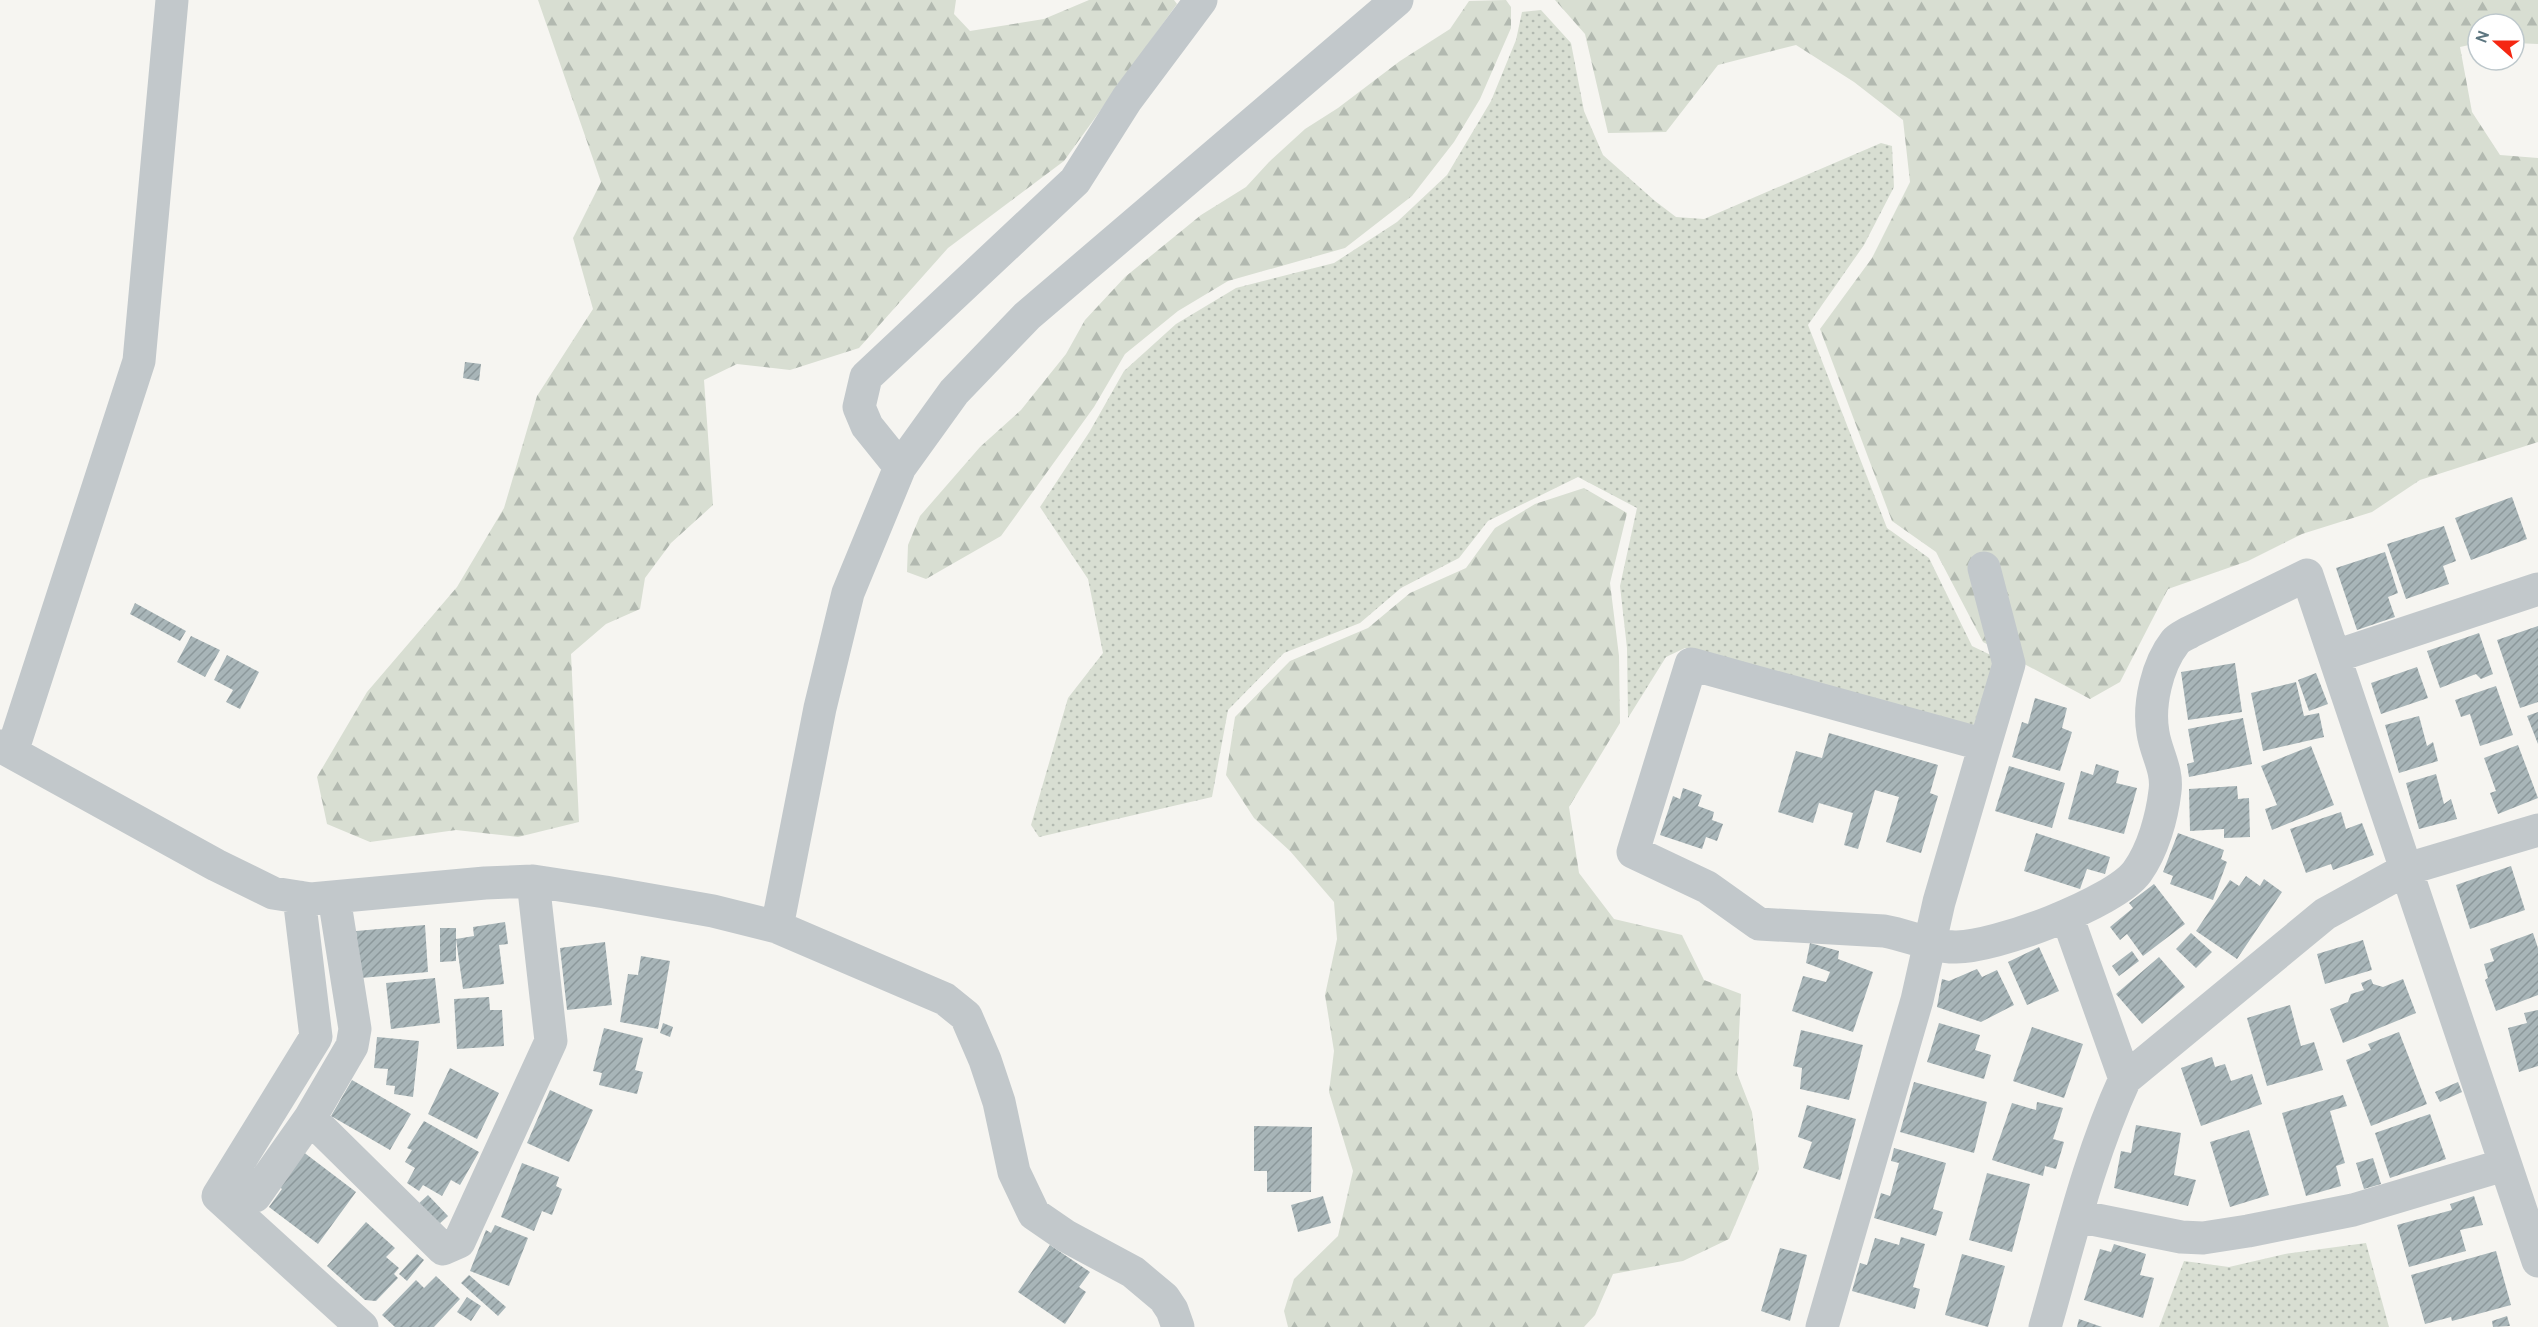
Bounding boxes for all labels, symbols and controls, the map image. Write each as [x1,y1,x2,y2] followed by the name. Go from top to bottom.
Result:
[2466,12,2526,72] north arrow
[2472,28,2493,45] text: N

